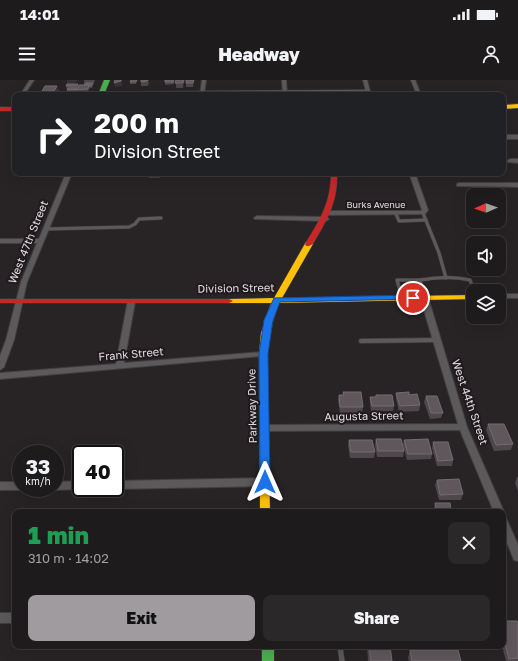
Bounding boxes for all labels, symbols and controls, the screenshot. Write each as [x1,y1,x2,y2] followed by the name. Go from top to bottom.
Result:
[20,5,59,23] text: 14:01
[16,43,38,65] icon: menu
[218,43,300,65] text: Headway
[480,43,502,65] icon: person
[94,106,179,139] text: 200 m
[28,108,80,160] icon: right
[94,140,220,162] text: Division Street
[466,188,506,228] north arrow
[466,188,506,324] map controls
[5,198,50,285] street label: West 47th Street
[347,199,405,210] street label: Burks Avenue
[466,236,506,276] button: sound
[197,280,275,295] street label: Division Street
[396,281,430,315] pin
[466,284,506,324] button: layers
[402,287,424,309] icon: arrive
[98,344,164,363] street label: Frank Street
[450,357,491,446] street label: West 44th Street
[244,369,259,444] street label: Parkway Drive
[324,408,404,423] street label: Augusta Street
[72,445,124,497] speed limit sign: 40
[26,454,50,478] text: 33
[244,461,286,503] position arrow
[25,475,51,487] text: km/h
[28,520,89,549] text: 1 min
[448,522,490,564] button: close
[28,550,109,566] text: 310 m · 14:02
[28,595,255,641] button: Exit
[263,595,490,641] button: Share

